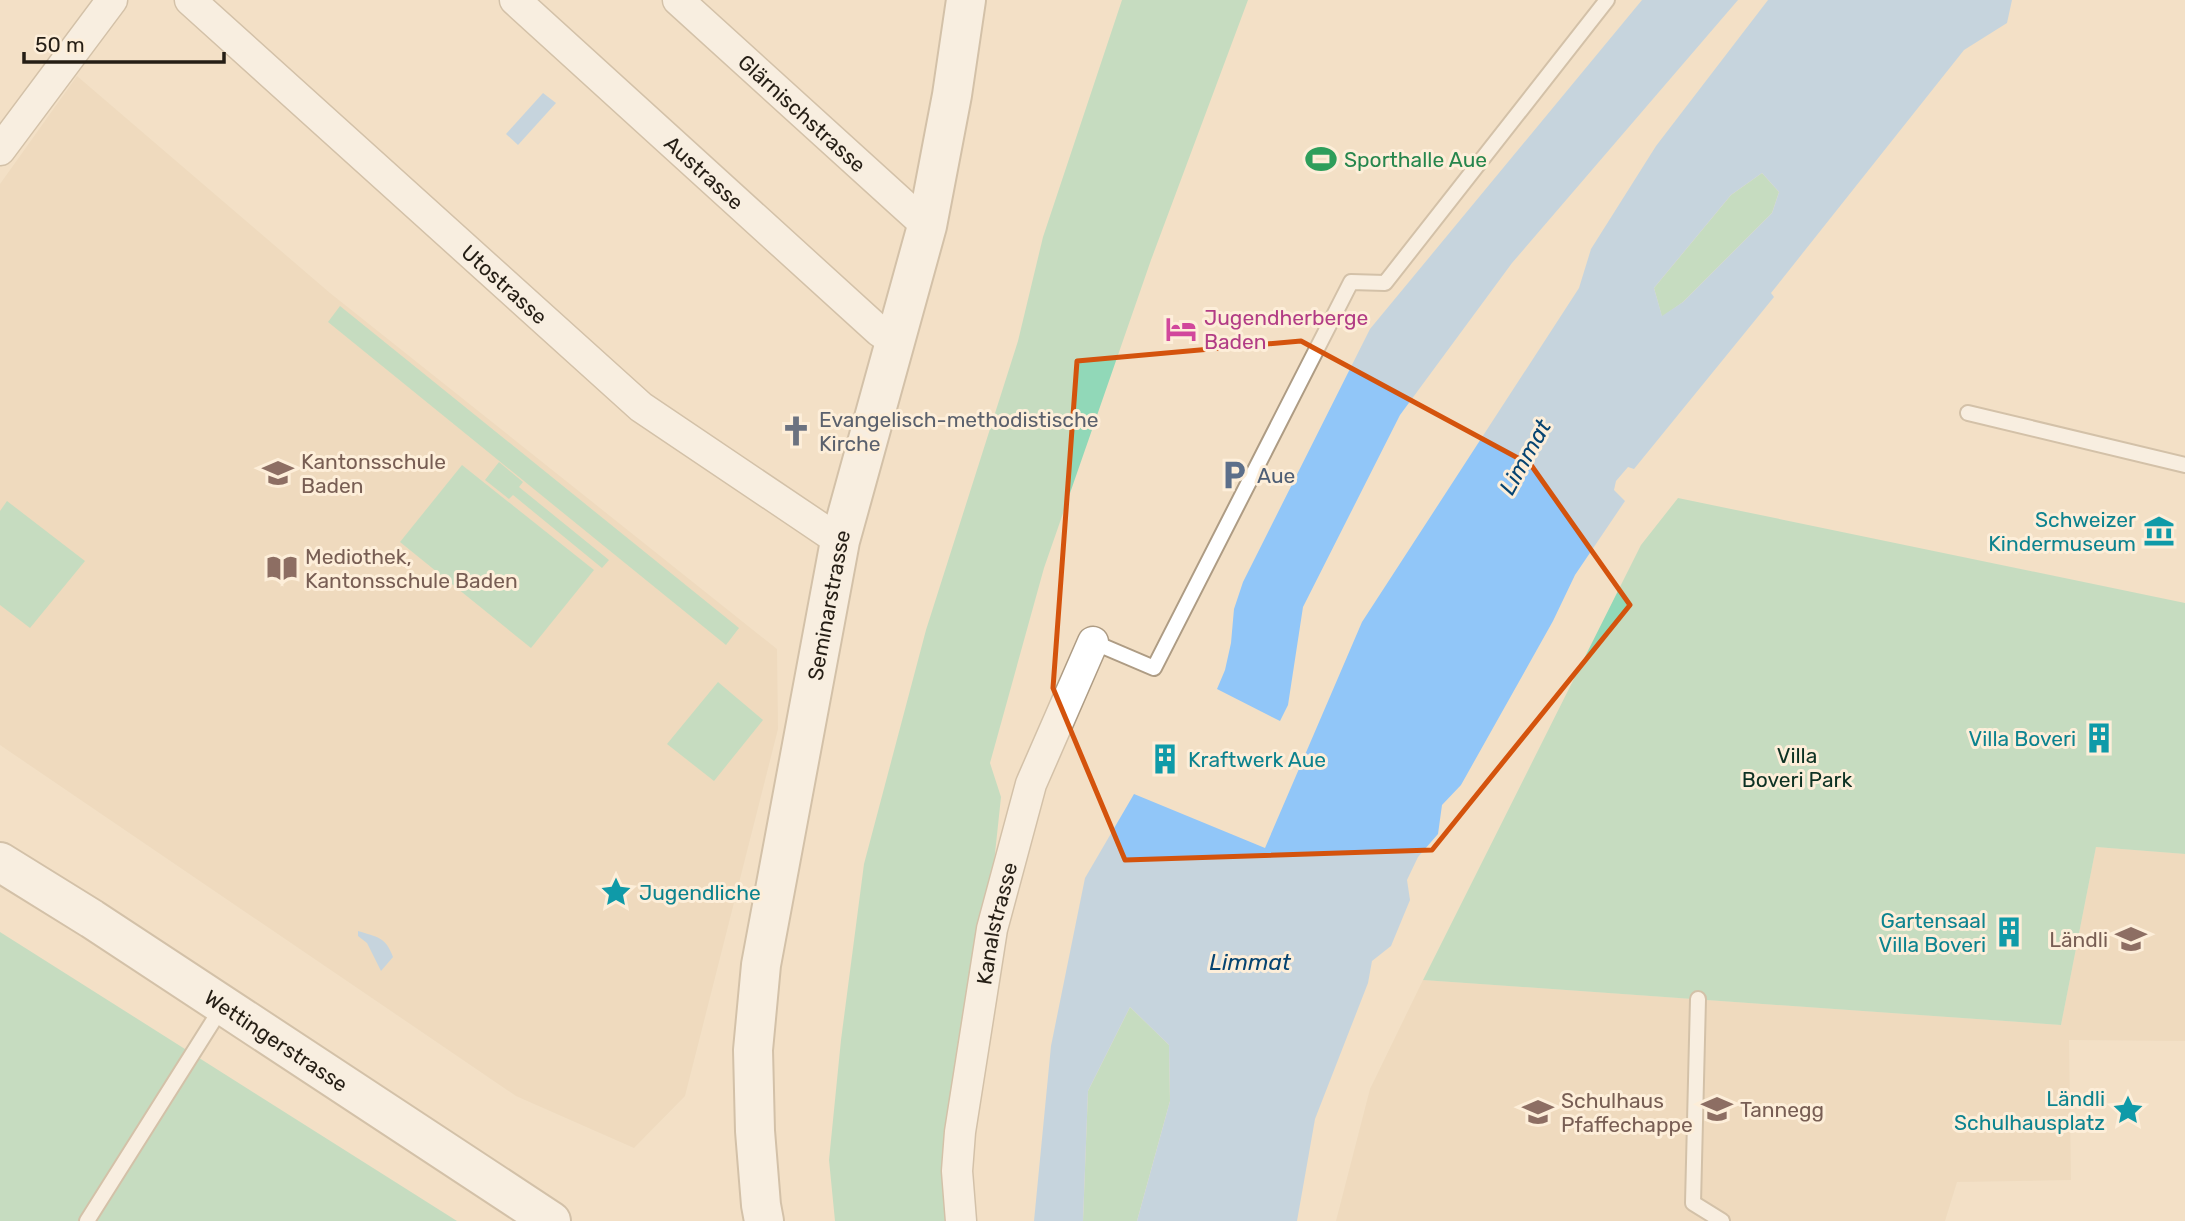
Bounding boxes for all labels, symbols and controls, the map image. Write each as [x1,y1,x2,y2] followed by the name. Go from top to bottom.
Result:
[24,21,224,65] scale bar
[35,32,85,57] text: 50 m
[733,49,871,177] street label: Glärnischstrasse
[660,130,749,214] street label: Austrasse
[1304,142,1338,176] sports icon: Sporthalle Aue
[1344,147,1487,172] place label: Sporthalle Aue
[457,239,553,329] street label: Utostrasse
[1204,305,1368,354] place label: Jugendherberge Baden
[1164,312,1198,346] hotel icon: Jugendherberge Baden
[819,407,1099,456] place label: Evangelisch-methodistische Kirche
[779,414,813,448] church icon: Evangelisch-methodistische Kirche
[1493,414,1558,499] water label: Limmat
[301,449,446,498] place label: Kantonsschule Baden
[261,456,295,490] school or university icon: Kantonsschule Baden
[1217,458,1251,492] parking icon: Aue
[1257,463,1295,488] place label: Aue
[1988,507,2136,556] place label: Schweizer Kindermuseum
[2142,514,2176,548] museum icon: Schweizer Kindermuseum
[802,527,855,682] street label: Seminarstrasse
[305,544,518,593] place label: Mediothek, Kantonsschule Baden
[265,551,299,585] library icon: Mediothek, Kantonsschule Baden
[2082,721,2116,755] building icon: Villa Boveri
[1969,726,2076,751] place label: Villa Boveri
[1148,742,1182,776] building icon: Kraftwerk Aue
[1742,743,1852,792] park label: Villa Boveri Park
[1188,747,1326,772] place label: Kraftwerk Aue
[971,859,1022,987] street label: Kanalstrasse
[599,875,633,909] place icon: Jugendliche
[639,880,761,905] place label: Jugendliche
[1879,908,1986,957] place label: Gartensaal Villa Boveri
[1992,915,2026,949] building icon: Gartensaal Villa Boveri
[2114,922,2148,956] school or university icon: Ländli
[2049,927,2108,952] place label: Ländli
[1209,948,1292,976] water label: Limmat
[200,984,353,1096] street label: Wettingerstrasse
[1954,1086,2105,1135] place label: Ländli Schulhausplatz
[1561,1088,1693,1137] place label: Schulhaus Pfaffechappe
[1700,1092,1734,1126] school or university icon: Tannegg
[2111,1093,2145,1127] place icon: Ländli Schulhausplatz
[1521,1095,1555,1129] school or university icon: Schulhaus Pfaffechappe
[1740,1097,1824,1122] place label: Tannegg

